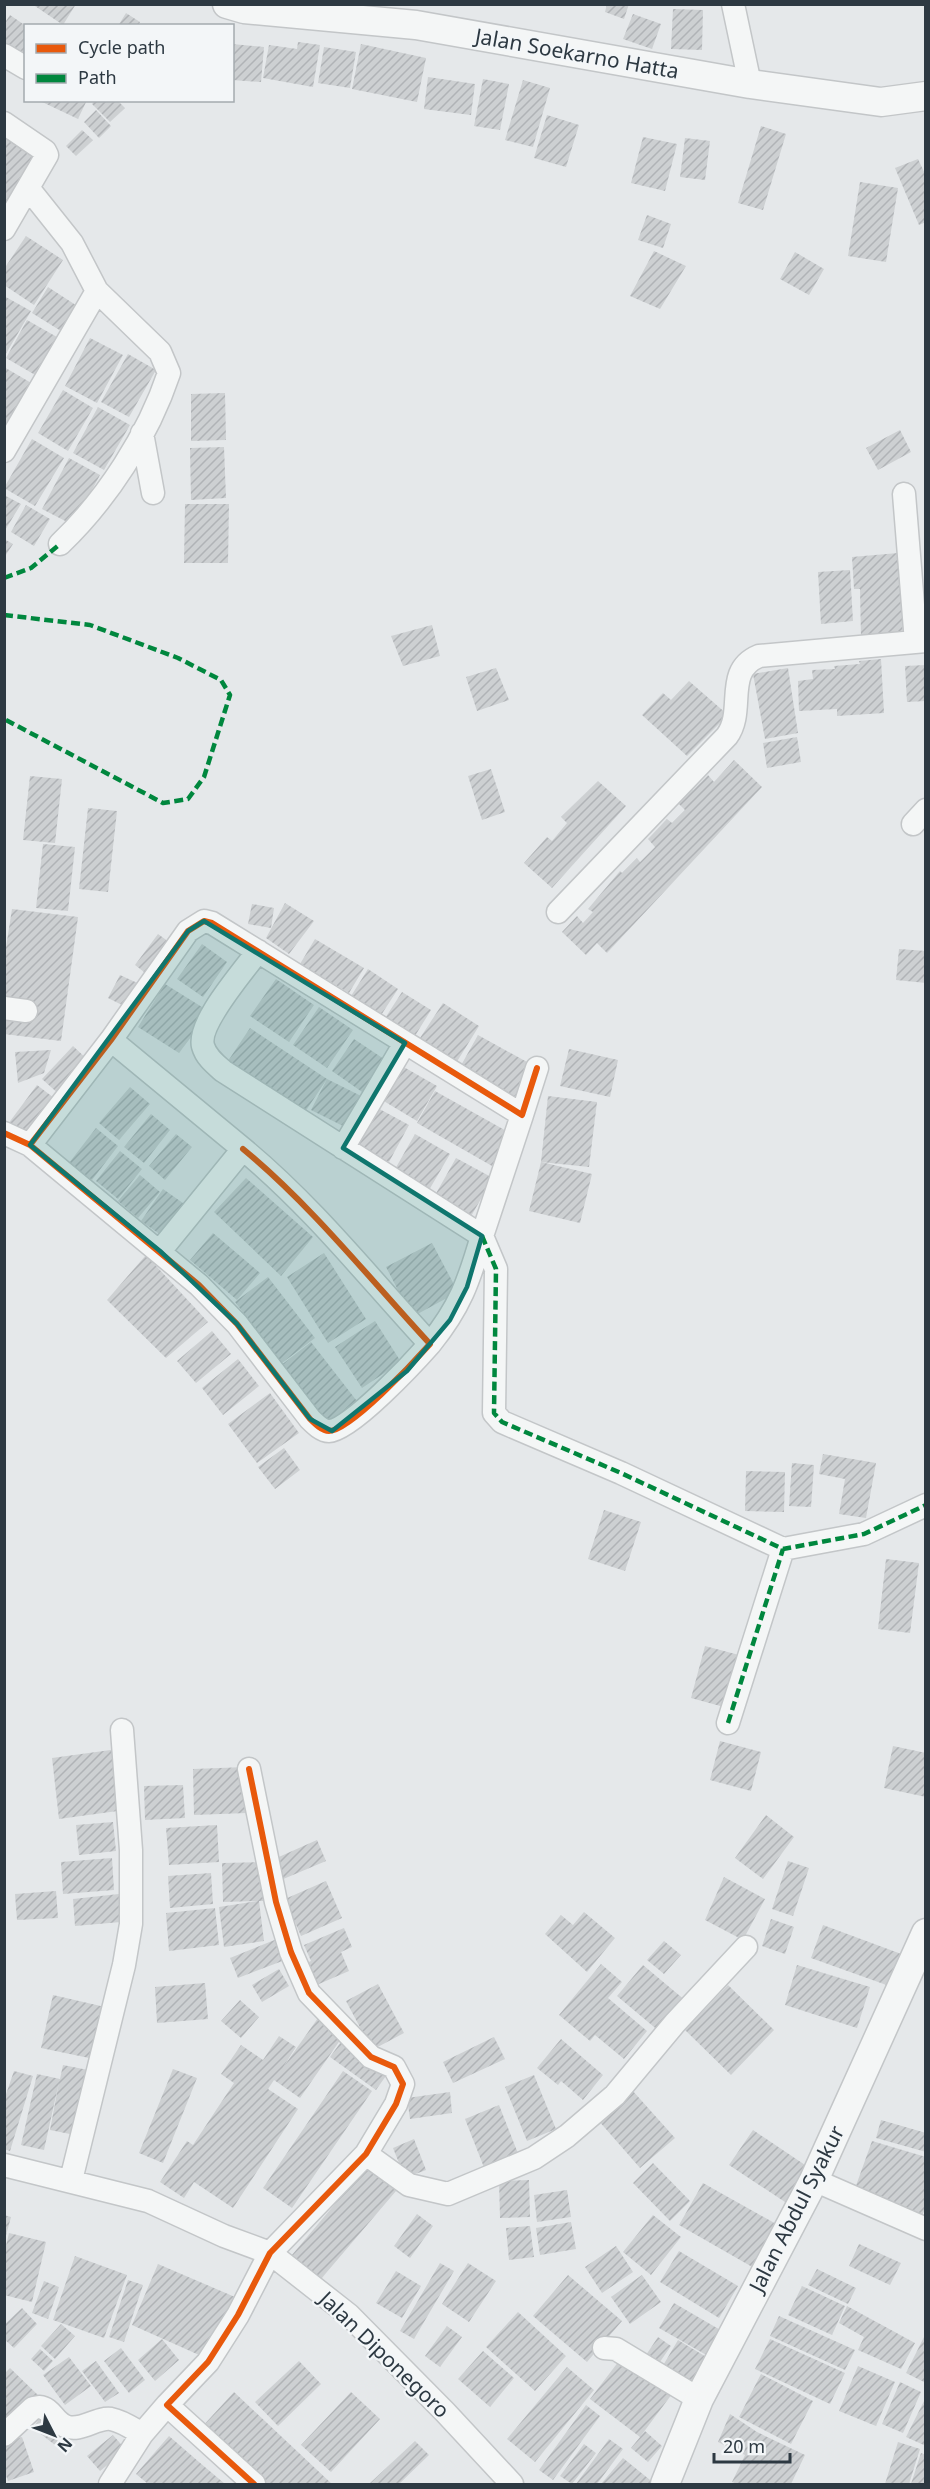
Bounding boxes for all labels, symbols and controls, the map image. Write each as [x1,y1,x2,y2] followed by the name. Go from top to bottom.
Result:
[471,21,681,85] street label: Jalan Soekarno Hatta
[24,24,234,102] legend
[78,35,165,59] text: Cycle path
[78,65,117,89] text: Path
[741,2120,850,2298] street label: Jalan Abdul Syakur
[312,2283,456,2424] street label: Jalan Diponegoro
[24,2405,84,2465] north arrow
[714,2426,790,2464] scale bar
[53,2433,78,2457] text: N
[723,2434,765,2458] text: 20 m

